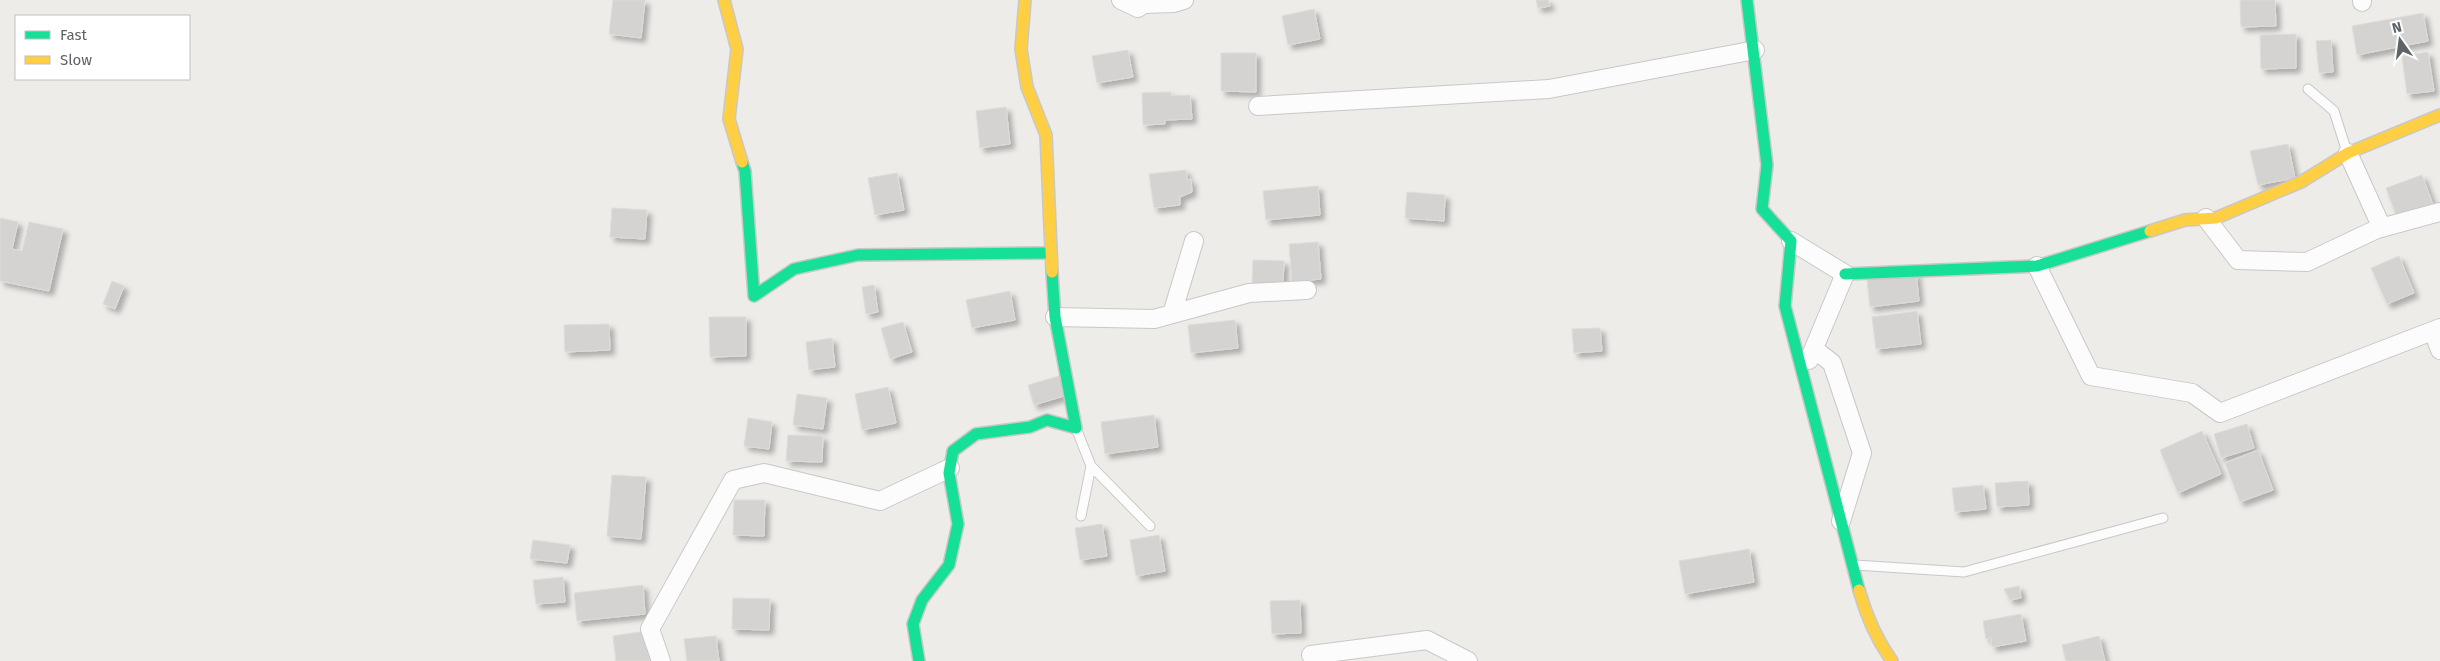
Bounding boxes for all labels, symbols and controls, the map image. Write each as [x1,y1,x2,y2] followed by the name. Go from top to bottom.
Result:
[15,15,190,80] legend
[2375,15,2425,65] north arrow
[2390,18,2404,37] text: N
[60,26,87,44] text: Fast
[60,51,92,69] text: Slow

